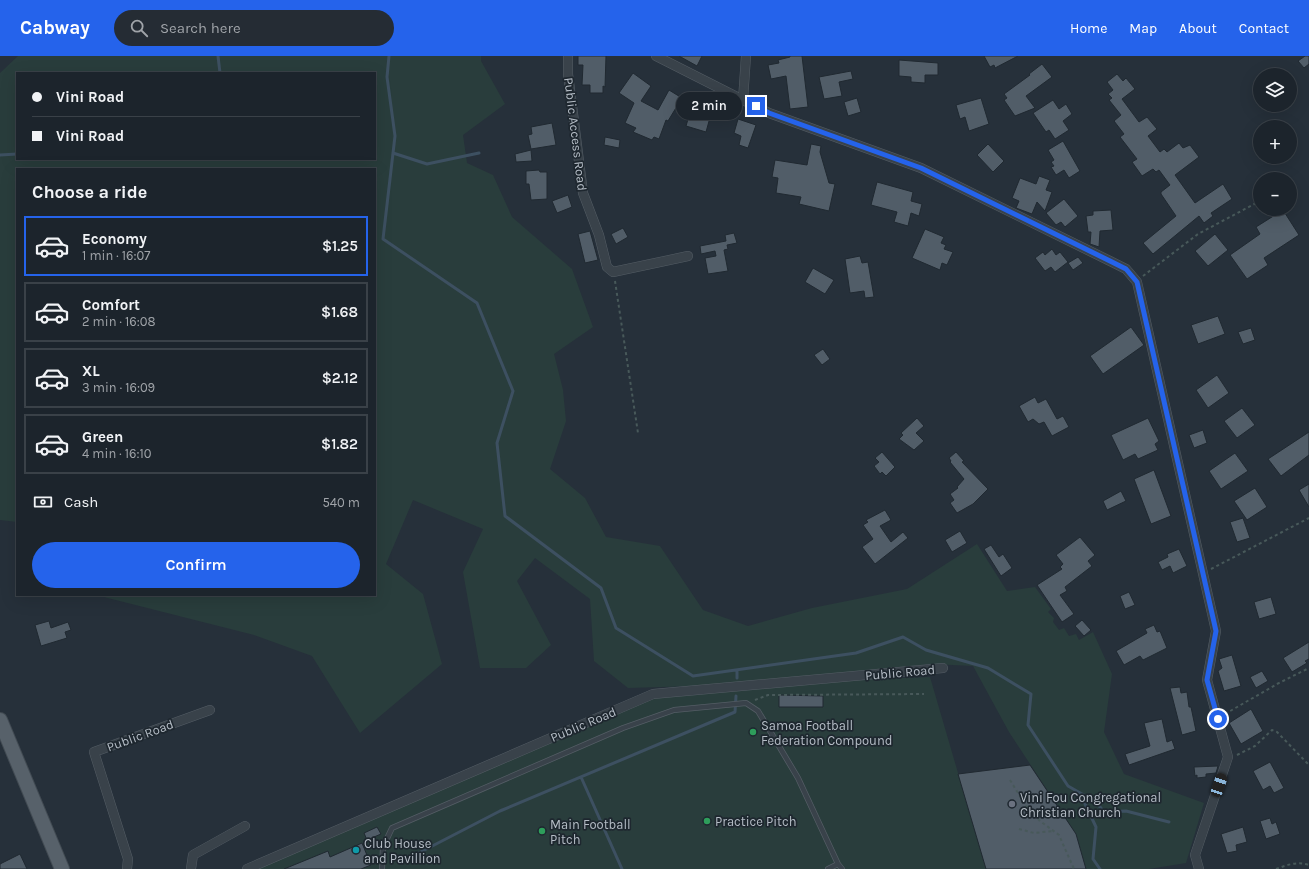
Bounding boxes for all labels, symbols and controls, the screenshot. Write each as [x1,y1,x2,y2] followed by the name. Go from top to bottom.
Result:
[114,10,394,46] search box
[20,17,90,39] text: Cabway
[128,17,150,39] icon: search
[160,19,241,37] text: Search here
[1070,20,1107,37] text: Home
[1129,20,1157,37] text: Map
[1179,20,1217,37] text: About
[1239,20,1289,37] text: Contact
[1253,68,1297,216] map controls
[1253,68,1297,112] button: layers
[561,76,590,192] street label: Public Access Road
[56,88,124,106] text: Vini Road
[676,92,742,120] callout: 2 min
[747,97,765,115] route end
[691,98,727,113] text: 2 min
[1253,120,1297,164] button: +
[56,127,124,145] text: Vini Road
[1253,172,1297,216] button: −
[32,181,147,203] text: Choose a ride
[34,228,70,264] icon: car
[82,230,147,248] text: Economy
[322,237,358,255] text: $1.25
[82,248,150,263] text: 1 min · 16:07
[34,294,70,330] icon: car
[82,296,140,314] text: Comfort
[321,303,358,321] text: $1.68
[82,314,155,329] text: 2 min · 16:08
[34,360,70,396] icon: car
[82,362,100,380] text: XL
[322,369,358,387] text: $2.12
[82,380,155,395] text: 3 min · 16:09
[34,426,70,462] icon: car
[82,428,123,446] text: Green
[321,435,358,453] text: $1.82
[82,446,151,461] text: 4 min · 16:10
[32,491,54,513] icon: cash
[64,493,98,511] text: Cash
[322,495,360,510] text: 540 m
[32,542,360,588] button: Confirm
[865,662,936,683] street label: Public Road
[548,704,618,745] street label: Public Road
[1209,710,1227,728] route start
[105,716,176,754] street label: Public Road
[761,718,893,748] place label: Samoa Football Federation Compound
[748,727,758,737] marker: Samoa Football Federation Compound
[1209,772,1229,798] car
[1020,790,1161,820] place label: Vini Fou Congregational Christian Church
[1007,799,1017,809] marker: Vini Fou Congregational Christian Church
[715,814,797,829] place label: Practice Pitch
[702,816,712,826] marker: Practice Pitch
[550,817,631,847] place label: Main Football Pitch
[537,826,547,836] marker: Main Football Pitch
[364,836,441,866] place label: Club House and Pavillion
[351,845,361,855] marker: Club House and Pavillion

